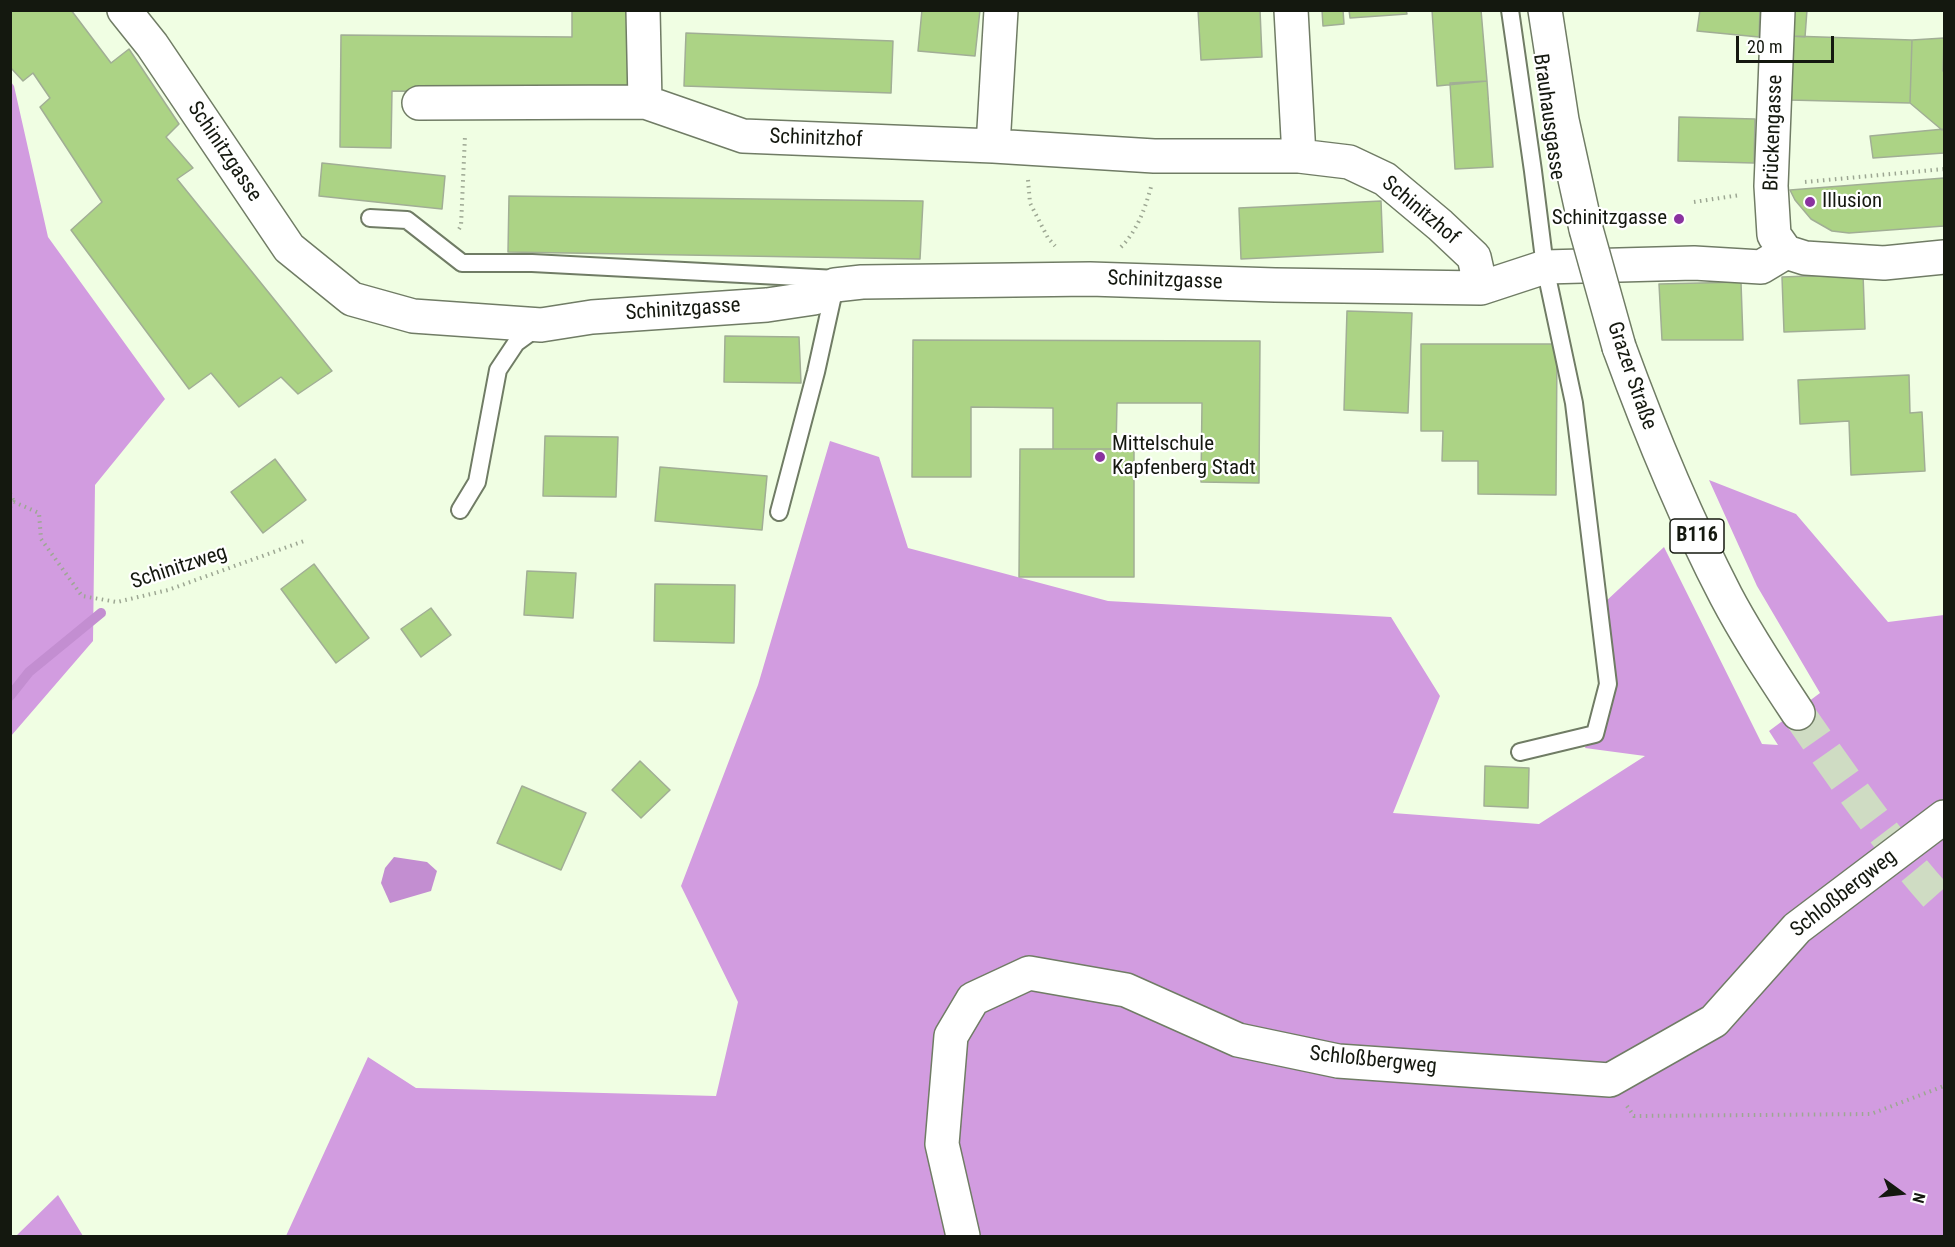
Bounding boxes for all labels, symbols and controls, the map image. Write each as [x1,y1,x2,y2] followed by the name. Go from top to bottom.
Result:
[1739,24,1836,62] scale bar
[1747,36,1782,57] text: 20 m
[1527,52,1569,182] street label: Brauhausgasse
[1759,74,1789,192] street label: Brückengasse
[181,97,267,207] street label: Schinitzgasse
[769,125,863,153] street label: Schinitzhof
[1376,171,1464,251] street label: Schinitzhof
[1822,189,1882,215] place label: Illusion
[1803,195,1817,209] marker: Illusion
[1552,206,1667,232] place label: Schinitzgasse
[1672,212,1686,226] marker: Schinitzgasse
[1107,266,1223,296] street label: Schinitzgasse
[625,293,741,327] street label: Schinitzgasse
[1601,319,1661,433] street label: Grazer Straße
[1112,432,1256,482] place label: Mittelschule Kapfenberg Stadt
[1093,450,1107,464] marker: Mittelschule Kapfenberg Stadt
[1670,519,1724,553] road number: B116
[128,541,230,595] street label: Schinitzweg
[1786,845,1902,943] street label: Schloßbergweg
[1308,1042,1438,1080] street label: Schloßbergweg
[1871,1163,1931,1223] north arrow
[1908,1191,1929,1205] text: N

